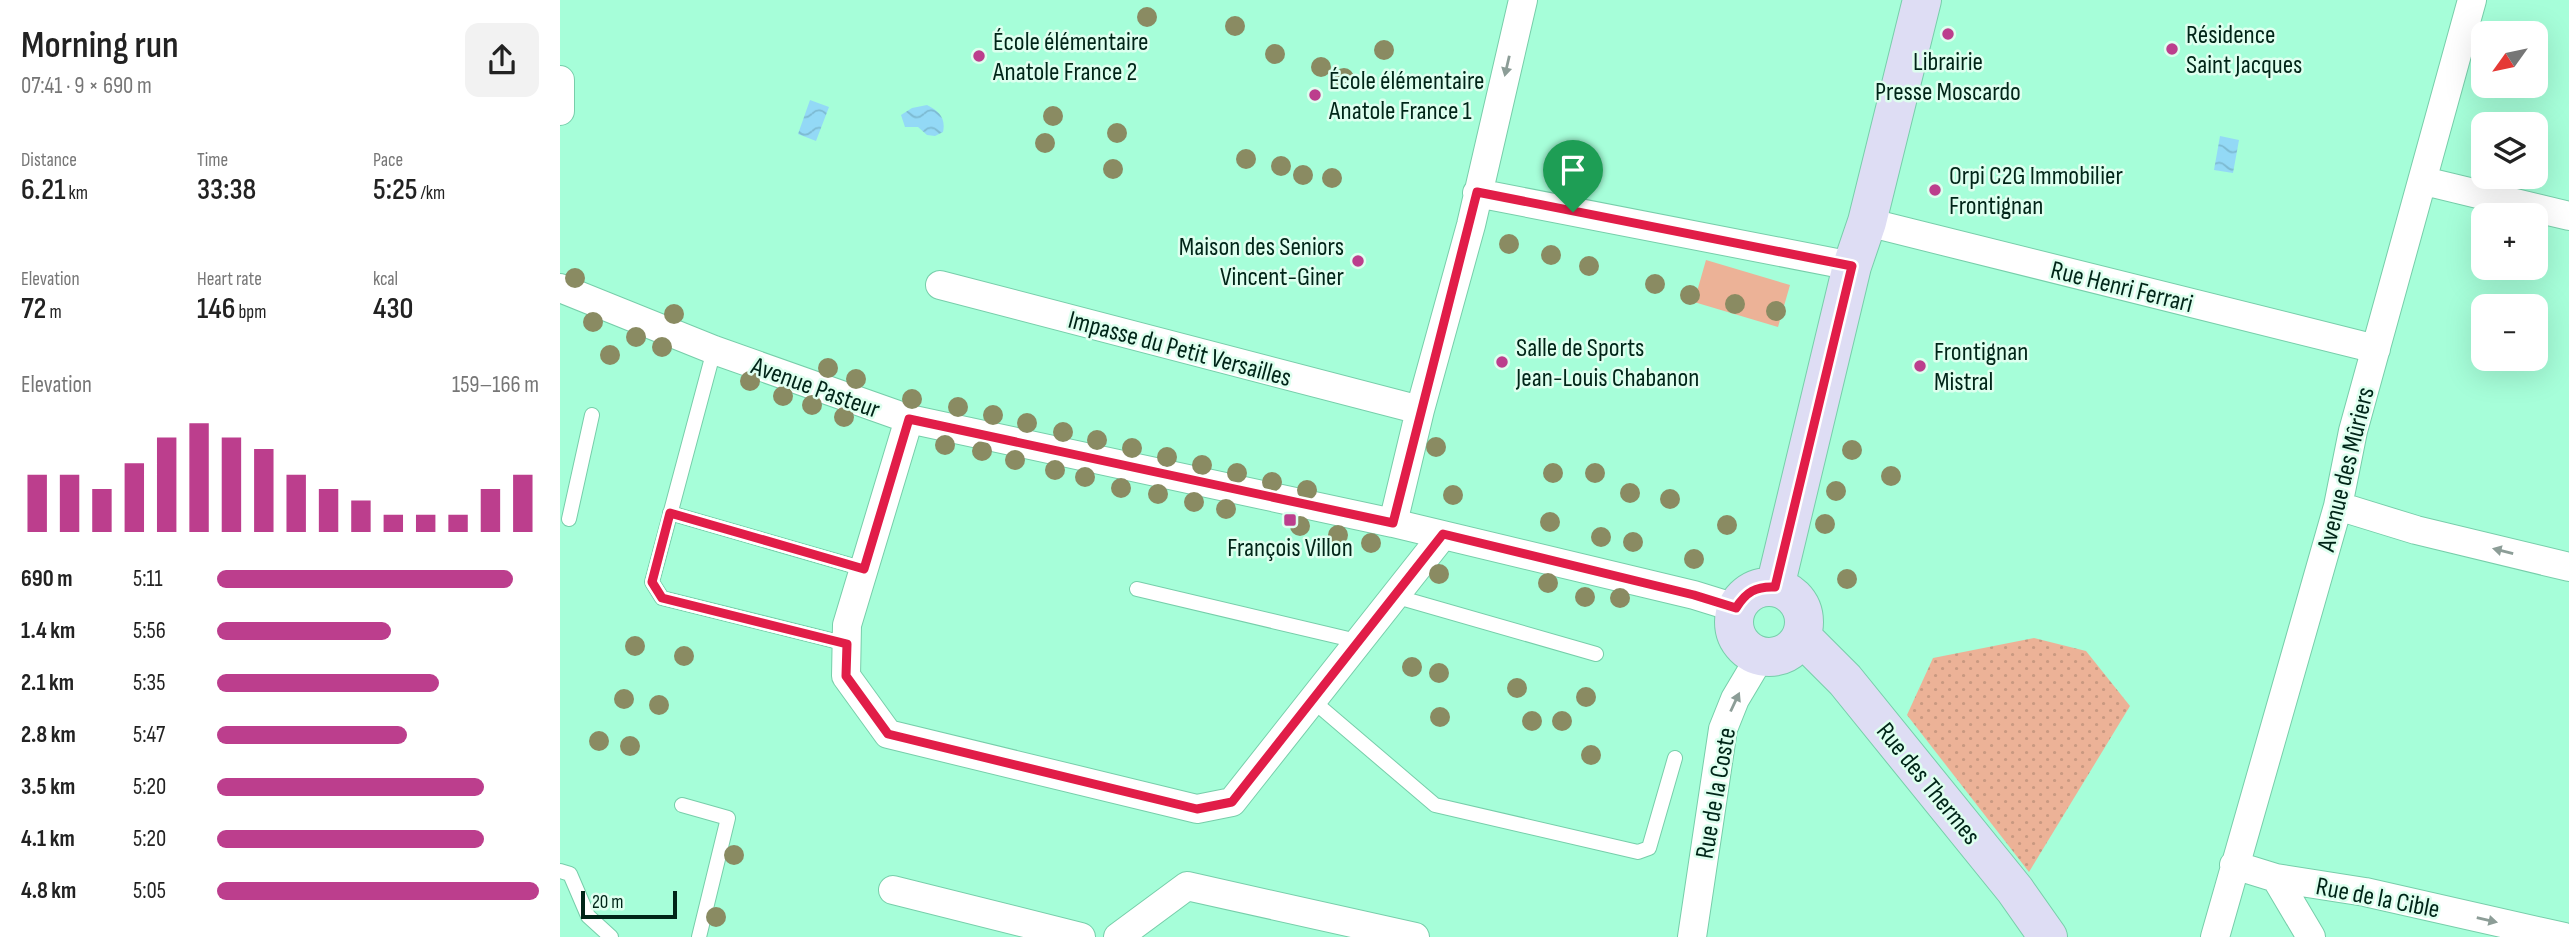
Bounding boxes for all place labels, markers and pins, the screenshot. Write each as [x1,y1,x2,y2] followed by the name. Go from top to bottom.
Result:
[2186,20,2302,81] place label: Résidence Saint Jacques
[1940,26,1956,42] marker: Librairie Presse Moscardo
[992,27,1148,88] place label: École élémentaire Anatole France 2
[2164,41,2180,57] marker: Résidence Saint Jacques
[1875,47,2021,108] place label: Librairie Presse Moscardo
[971,48,987,64] marker: École élémentaire Anatole France 2
[1328,66,1484,127] place label: École élémentaire Anatole France 1
[1307,87,1323,103] marker: École élémentaire Anatole France 1
[1543,140,1603,212] pin
[1949,161,2123,222] place label: Orpi C2G Immobilier Frontignan
[1927,182,1943,198] marker: Orpi C2G Immobilier Frontignan
[1179,232,1345,293] place label: Maison des Seniors Vincent-Giner
[1350,253,1366,269] marker: Maison des Seniors Vincent-Giner
[1515,333,1699,394] place label: Salle de Sports Jean-Louis Chabanon
[1934,337,2028,398] place label: Frontignan Mistral
[1494,354,1510,370] marker: Salle de Sports Jean-Louis Chabanon
[1912,358,1928,374] marker: Frontignan Mistral
[1282,512,1298,528] marker: François Villon
[1227,533,1353,564] place label: François Villon

